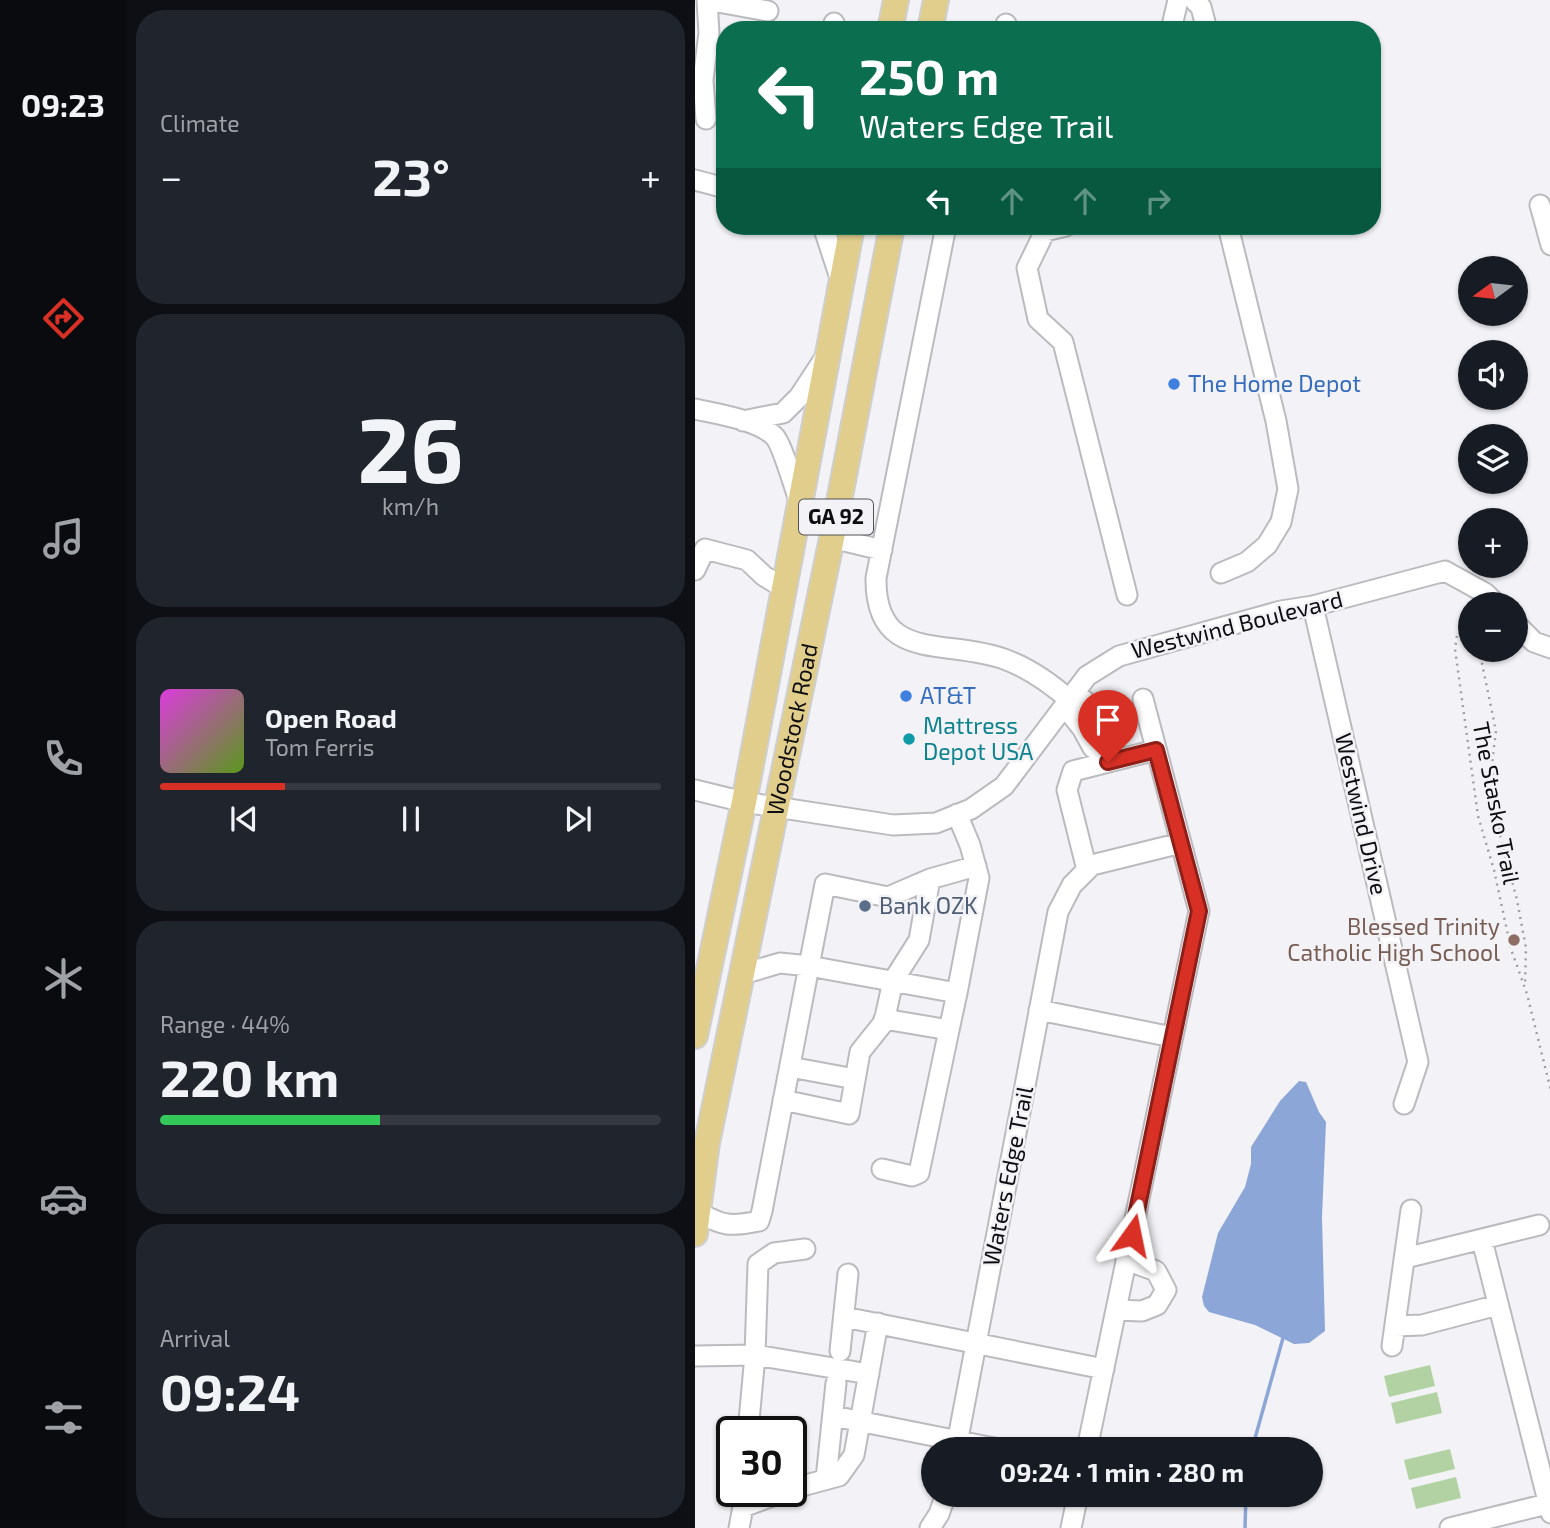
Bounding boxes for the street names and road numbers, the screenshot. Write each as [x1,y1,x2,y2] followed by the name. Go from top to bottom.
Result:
[799,500,873,534] road number: GA 92
[1128,584,1345,664] street label: Westwind Boulevard
[760,641,823,818] street label: Woodstock Road
[1468,719,1526,886] street label: The Stasko Trail
[1330,730,1394,897] street label: Westwind Drive
[976,1083,1038,1268] street label: Waters Edge Trail

